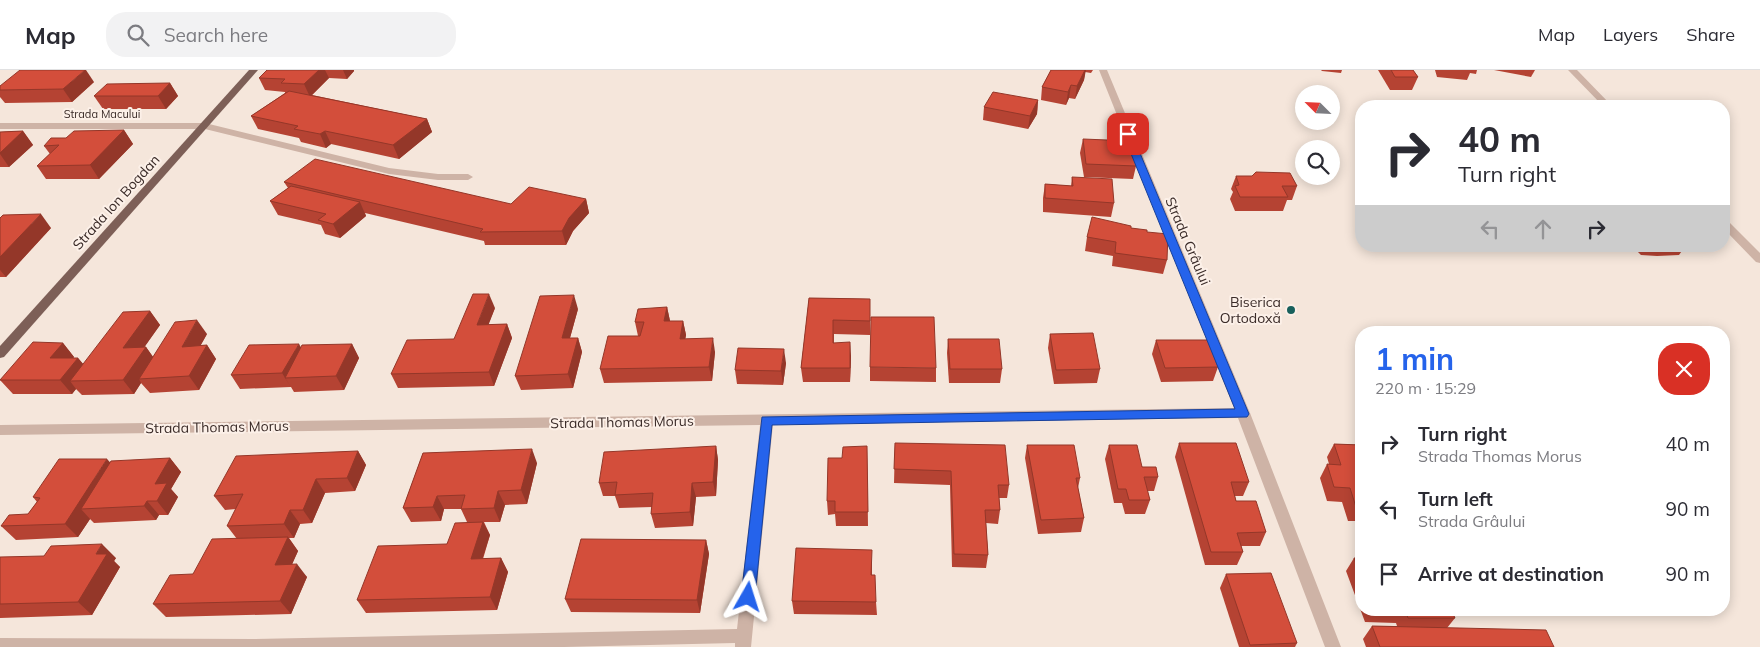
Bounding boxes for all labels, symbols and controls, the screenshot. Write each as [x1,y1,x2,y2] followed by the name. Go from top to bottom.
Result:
[106,12,456,57] search box
[25,20,76,50] text: Map
[124,21,152,49] icon: search
[164,23,268,47] text: Search here
[1538,23,1575,46] text: Map
[1603,23,1658,46] text: Layers
[1686,23,1735,46] text: Share
[1295,85,1340,130] north arrow
[1295,85,1340,185] map controls
[64,107,140,121] street label: Strada Macului
[1107,113,1149,155] pin
[1458,117,1541,161] text: 40 m
[1114,120,1142,148] icon: arrive
[1375,120,1440,185] icon: right
[1295,140,1340,185] button: search
[69,151,163,253] street label: Strada Ion Bogdan
[1458,160,1556,188] text: Turn right
[1161,194,1215,288] street label: Strada Grâului
[1476,215,1504,243] icon: left
[1529,215,1557,243] icon: ahead
[1582,215,1610,243] icon: right
[1220,293,1281,327] place label: Biserica Ortodoxă
[1285,304,1297,316] marker: Biserica Ortodoxă
[1375,340,1454,378] text: 1 min
[1658,343,1710,395] button: close
[1375,378,1476,398] text: 220 m · 15:29
[550,412,694,432] street label: Strada Thomas Morus
[145,417,289,437] street label: Strada Thomas Morus
[1418,422,1507,446] text: Turn right
[1375,430,1403,458] icon: right
[1666,432,1710,456] text: 40 m
[1418,446,1582,466] text: Strada Thomas Morus
[1418,487,1493,511] text: Turn left
[1375,495,1403,523] icon: left
[1666,497,1710,521] text: 90 m
[1418,511,1525,531] text: Strada Grâului
[1375,560,1403,588] icon: arrive
[1418,562,1604,586] text: Arrive at destination
[1666,562,1710,586] text: 90 m
[721,570,773,622] position arrow

